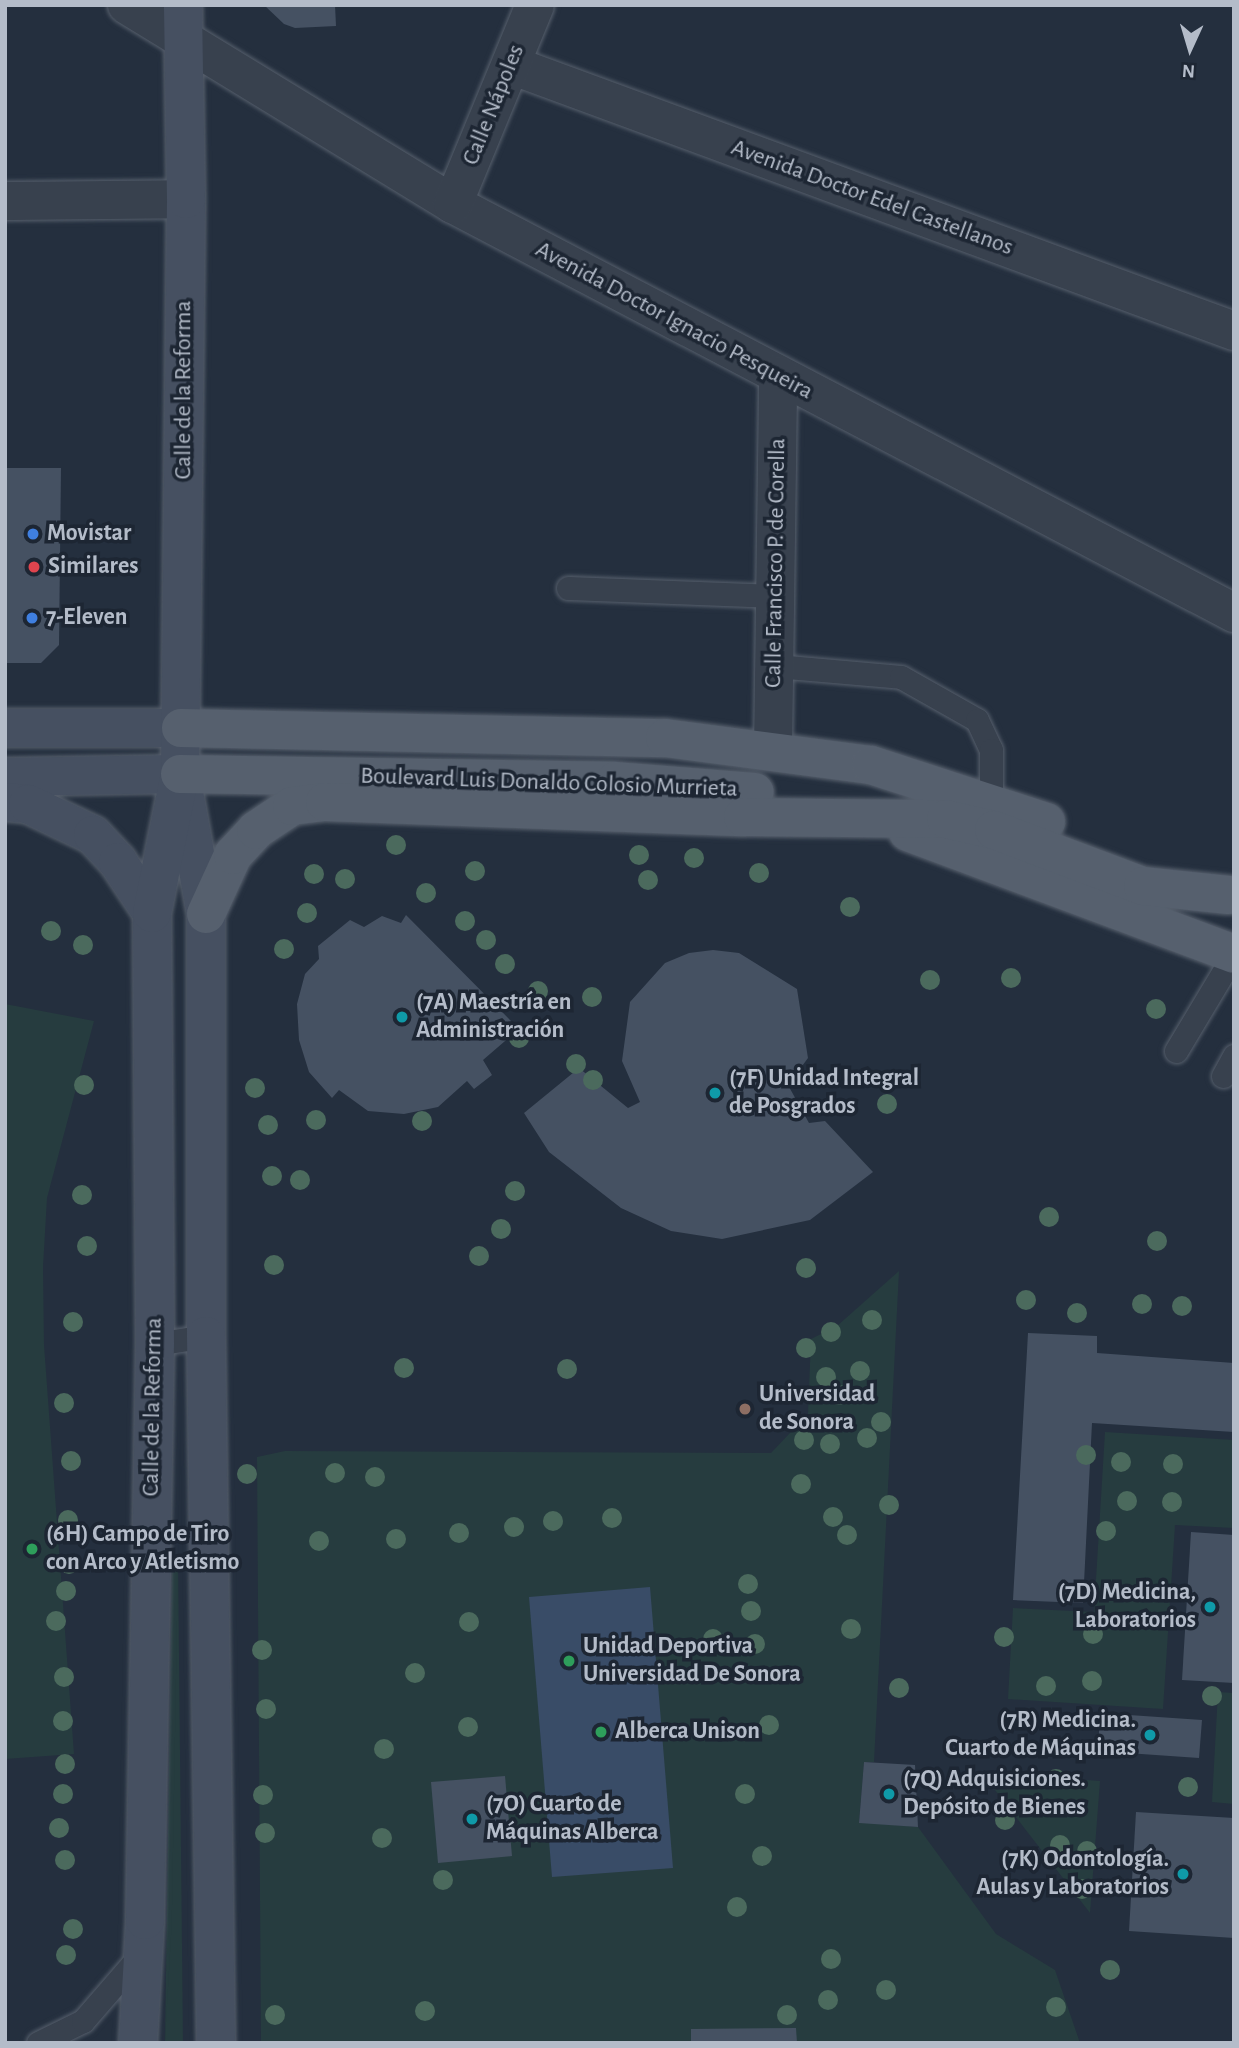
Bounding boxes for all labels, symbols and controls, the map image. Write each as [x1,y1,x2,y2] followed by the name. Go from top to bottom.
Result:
[1155,14,1225,84] north arrow
[457,41,531,169] street label: Calle Nápoles
[1181,61,1196,80] text: N
[727,134,1017,262] street label: Avenida Doctor Edel Castellanos
[530,235,818,407] street label: Avenida Doctor Ignacio Pesqueira
[170,301,198,479] street label: Calle de la Reforma
[759,438,793,688] street label: Calle Francisco P. de Corella
[47,520,131,548] place label: Movistar
[25,526,41,542] marker: Movistar
[48,553,138,581] place label: Similares
[26,559,42,575] marker: Similares
[46,604,127,632] place label: 7-Eleven
[24,610,40,626] marker: 7-Eleven
[360,762,738,804] street label: Boulevard Luis Donaldo Colosio Murrieta
[416,989,572,1045] place label: (7A) Maestría en Administración
[394,1009,410,1025] marker: (7A) Maestría en Administración
[729,1065,919,1121] place label: (7F) Unidad Integral de Posgrados
[707,1085,723,1101] marker: (7F) Unidad Integral de Posgrados
[137,1317,169,1497] street label: Calle de la Reforma
[759,1381,875,1437] place label: Universidad de Sonora
[737,1401,753,1417] marker: Universidad de Sonora
[46,1521,239,1577] place label: (6H) Campo de Tiro con Arco y Atletismo
[24,1541,40,1557] marker: (6H) Campo de Tiro con Arco y Atletismo
[1058,1579,1196,1635] place label: (7D) Medicina, Laboratorios
[1202,1599,1218,1615] marker: (7D) Medicina, Laboratorios
[583,1633,801,1689] place label: Unidad Deportiva Universidad De Sonora
[561,1653,577,1669] marker: Unidad Deportiva Universidad De Sonora
[945,1707,1136,1763] place label: (7R) Medicina. Cuarto de Máquinas
[615,1718,760,1746] place label: Alberca Unison
[593,1724,609,1740] marker: Alberca Unison
[1142,1727,1158,1743] marker: (7R) Medicina. Cuarto de Máquinas
[903,1766,1086,1822] place label: (7Q) Adquisiciones. Depósito de Bienes
[881,1786,897,1802] marker: (7Q) Adquisiciones. Depósito de Bienes
[486,1791,658,1847] place label: (7O) Cuarto de Máquinas Alberca
[464,1811,480,1827] marker: (7O) Cuarto de Máquinas Alberca
[976,1846,1169,1902] place label: (7K) Odontología. Aulas y Laboratorios
[1175,1866,1191,1882] marker: (7K) Odontología. Aulas y Laboratorios

